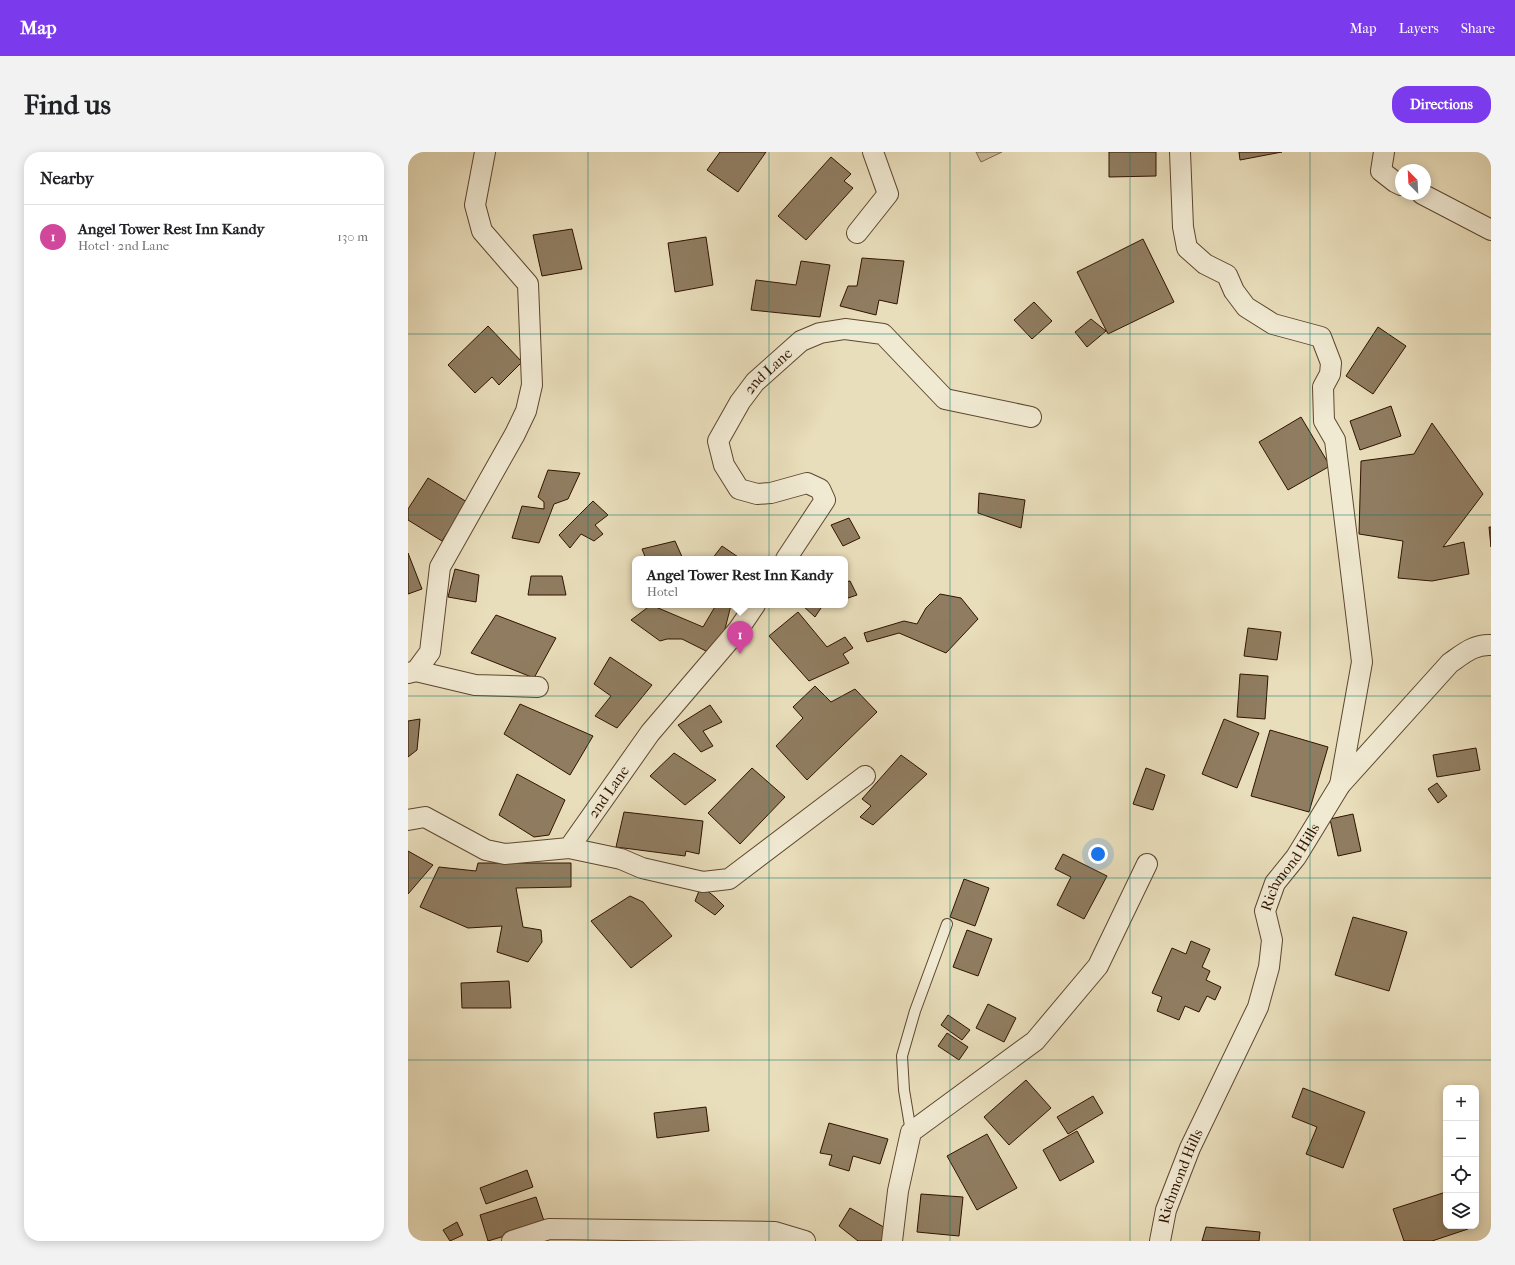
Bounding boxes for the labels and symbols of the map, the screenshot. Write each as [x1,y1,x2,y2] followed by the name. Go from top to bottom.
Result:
[1395,164,1431,200] north arrow
[740,344,796,398] street label: 2nd Lane
[727,621,753,654] pin: 1
[584,762,633,822] street label: 2nd Lane
[1257,820,1324,913] street label: Richmond Hills
[1088,844,1108,864] your location
[1155,1126,1207,1225] street label: Richmond Hills

